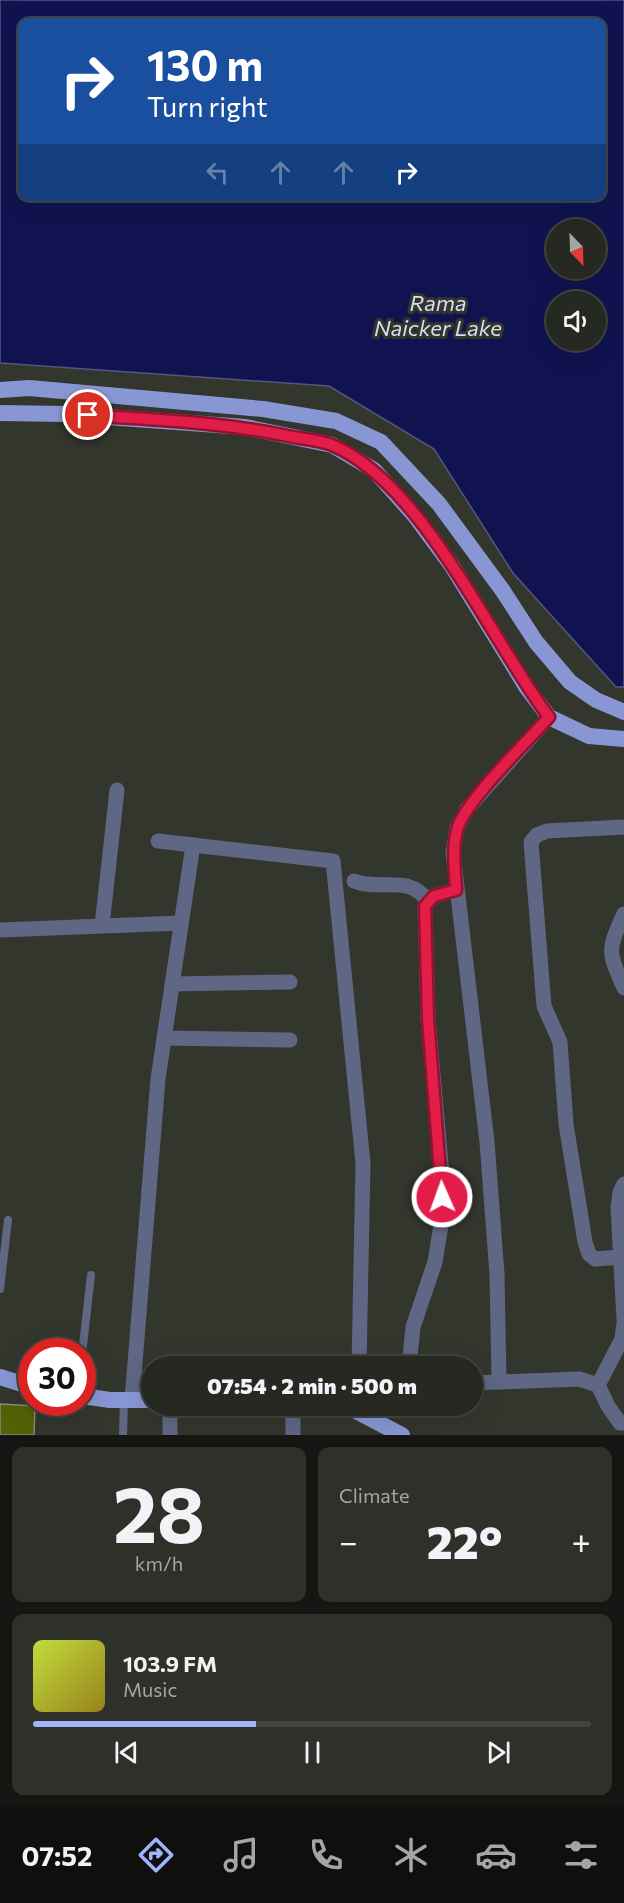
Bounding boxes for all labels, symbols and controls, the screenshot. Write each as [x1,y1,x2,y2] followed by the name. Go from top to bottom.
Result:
[147,38,263,90] text: 130 m
[48,42,126,120] icon: right
[147,90,267,123] text: Turn right
[201,156,234,189] icon: left
[264,156,297,189] icon: ahead
[327,156,360,189] icon: ahead
[390,156,423,189] icon: right
[546,219,606,279] north arrow
[546,219,606,351] map controls
[374,289,502,341] water label: Rama Naicker Lake
[546,291,606,351] button: sound
[62,389,113,440] pin
[71,398,104,431] icon: arrive
[410,1165,474,1229] position arrow
[18,1338,96,1416] speed limit sign: 30
[207,1372,417,1399] text: 07:54 · 2 min · 500 m
[113,1464,205,1559] text: 28
[339,1483,409,1507] text: Climate
[427,1513,503,1568] text: 22°
[339,1520,358,1561] text: −
[572,1520,591,1561] text: +
[135,1551,183,1575] text: km/h
[123,1650,217,1677] text: 103.9 FM
[123,1677,177,1701] text: Music
[110,1736,143,1769] icon: previous
[296,1736,329,1769] icon: pause
[482,1736,515,1769] icon: next
[135,1834,177,1876] icon: directions
[220,1834,262,1876] icon: music
[305,1834,347,1876] icon: phone
[390,1834,432,1876] icon: climate
[475,1834,517,1876] icon: car
[560,1834,602,1876] icon: filters
[22,1839,92,1872] text: 07:52

